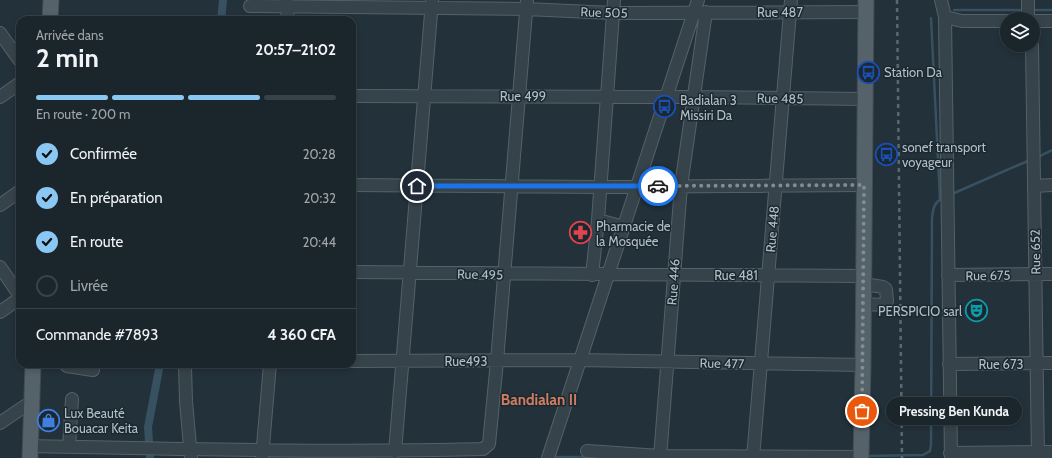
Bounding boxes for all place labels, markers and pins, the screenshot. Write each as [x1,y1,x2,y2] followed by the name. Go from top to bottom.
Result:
[855,59,881,85] bus stop icon: Station Da
[884,64,943,80] place label: Station Da
[680,92,737,123] place label: Badialan 3 Missiri Da
[652,94,678,120] bus stop icon: Badialan 3 Missiri Da
[902,139,986,170] place label: sonef transport voyageur
[873,141,899,167] bus stop icon: sonef transport voyageur
[400,169,434,203] pin
[596,218,671,249] place label: Pharmacie de la Mosquée
[568,220,594,246] pharmacy icon: Pharmacie de la Mosquée
[964,298,990,324] theatre icon: PERSPICIO sarl
[878,303,962,319] place label: PERSPICIO sarl
[845,394,879,428] pin
[886,397,1022,425] callout: Pressing Ben Kunda
[64,405,139,436] place label: Lux Beauté Bouacar Keita
[35,407,61,433] shop icon: Lux Beauté Bouacar Keita

